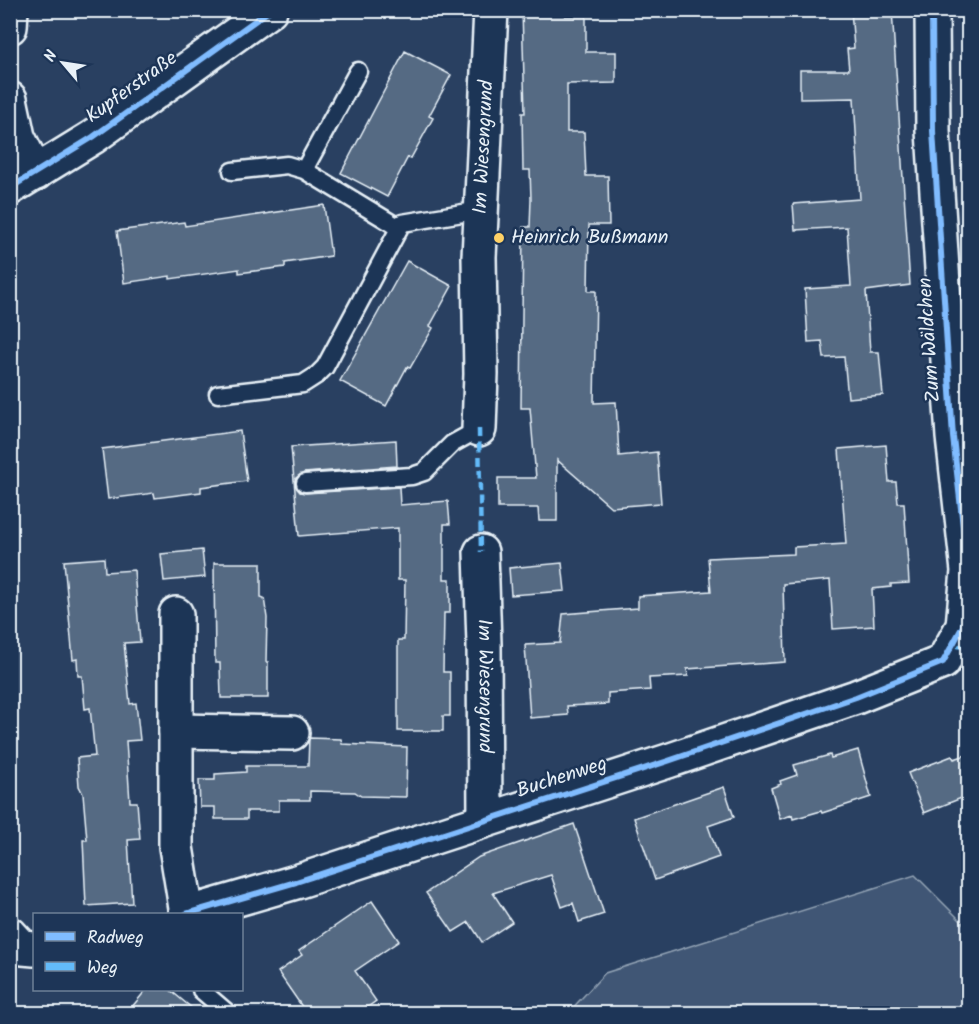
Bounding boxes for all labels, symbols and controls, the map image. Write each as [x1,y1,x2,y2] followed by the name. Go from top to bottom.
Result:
[33,33,93,93] north arrow
[79,44,185,132] street label: Kupferstraße
[38,46,65,67] text: N
[465,78,504,215] street label: Im Wiesengrund
[511,222,669,254] place label: Heinrich Bußmann
[492,231,506,245] marker: Heinrich Bußmann
[910,276,950,404] street label: Zum Wäldchen
[467,618,501,754] street label: Im Wiesengrund
[513,748,611,808] street label: Buchenweg
[33,913,243,991] legend
[87,924,144,953] text: Radweg
[87,954,118,983] text: Weg

